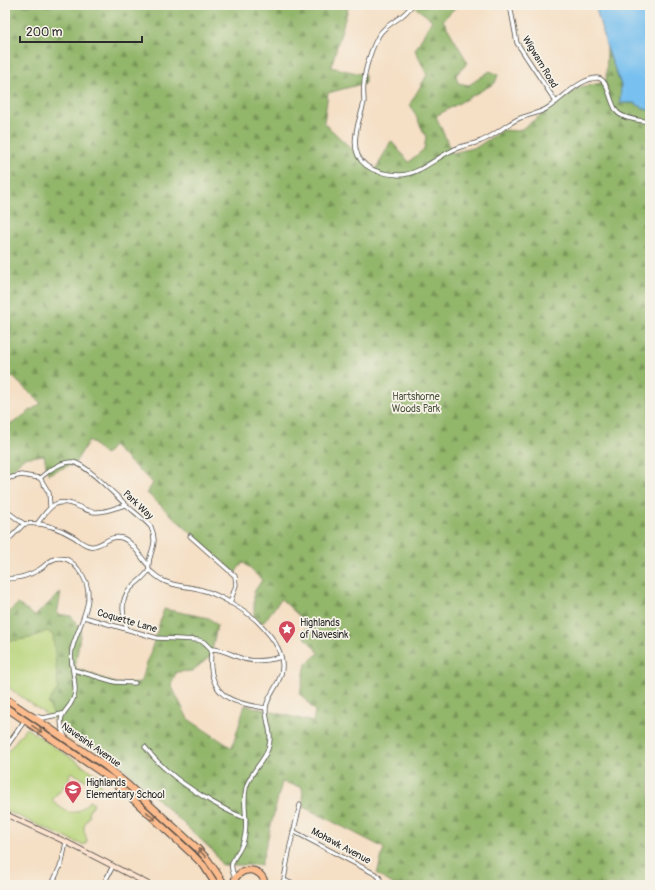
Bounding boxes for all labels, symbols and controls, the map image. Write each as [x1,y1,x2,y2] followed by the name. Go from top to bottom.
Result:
[20,18,142,44] scale bar
[26,25,63,40] text: 200 m
[520,34,560,90] street label: Wigwam Road
[392,391,441,415] park label: Hartshorne Woods Park
[120,488,156,523] street label: Park Way
[96,607,158,635] street label: Coquette Lane
[300,617,349,641] place label: Highlands of Navesink
[277,619,297,644] place icon: Highlands of Navesink
[59,720,123,770] street label: Navesink Avenue
[31,725,42,733] one-way arrow
[86,777,165,801] place label: Highlands Elementary School
[63,779,83,804] school or university icon: Highlands Elementary School
[146,811,156,821] one-way arrow
[309,825,373,867] street label: Mohawk Avenue
[198,848,207,859] one-way arrow

